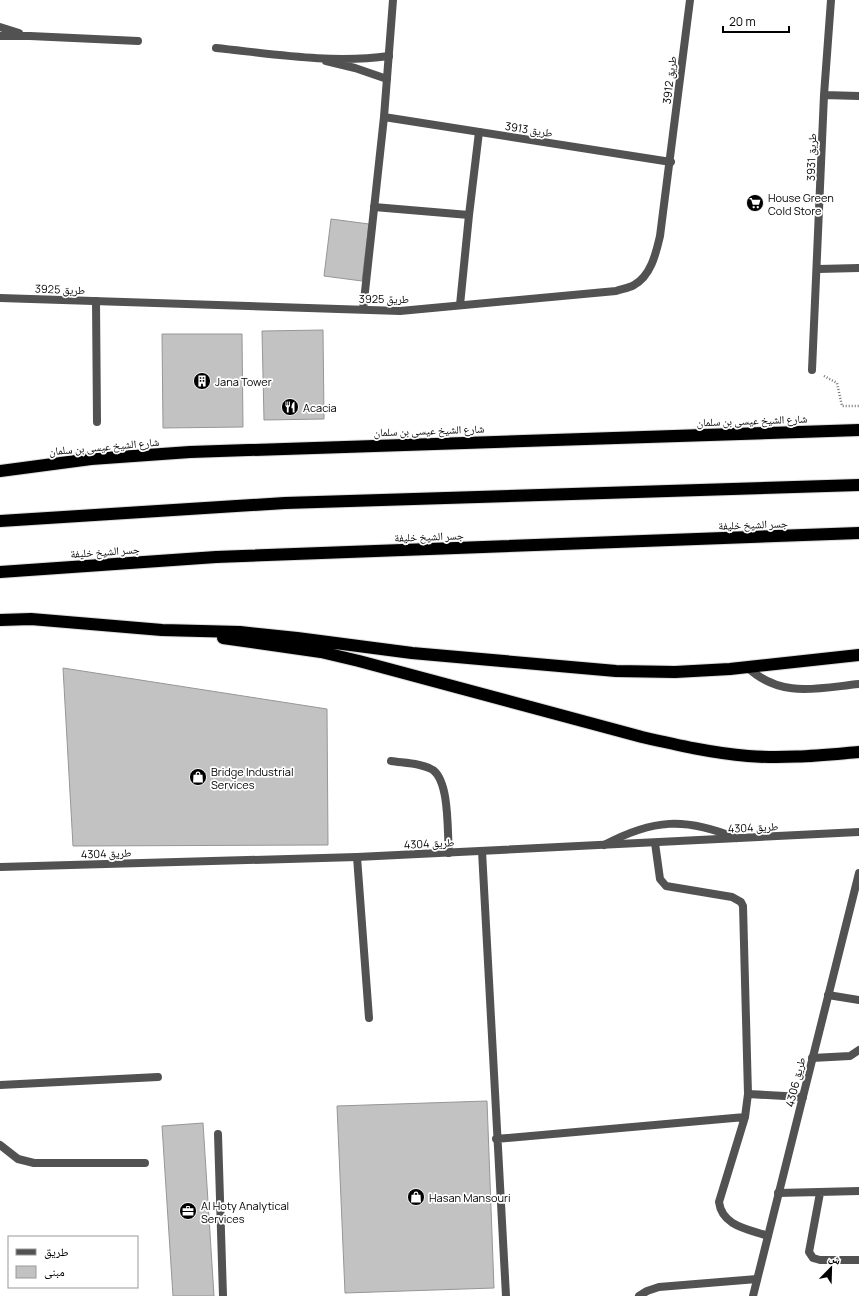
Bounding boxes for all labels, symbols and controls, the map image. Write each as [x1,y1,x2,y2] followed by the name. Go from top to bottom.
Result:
[723,8,789,34] scale bar
[729,13,756,30] text: 20 m
[659,55,679,105] street label: طريق 3912
[504,118,554,140] street label: طريق 3913
[803,133,819,181] street label: طريق 3931
[768,190,834,218] place label: House Green Cold Store
[745,193,765,213] supermarket icon: House Green Cold Store
[35,281,85,297] street label: طريق 3925
[359,291,409,306] street label: طريق 3925
[192,371,212,391] building icon: Jana Tower
[215,374,272,389] place label: Jana Tower
[280,397,300,417] restaurant icon: Acacia
[303,400,337,415] place label: Acacia
[696,411,808,429] street label: شارع الشيخ عيسى بن سلمان
[373,421,485,439] street label: شارع الشيخ عيسى بن سلمان
[48,434,160,458] street label: شارع الشيخ عيسى بن سلمان
[718,515,788,533] street label: جسر الشيخ خليفة
[394,527,464,545] street label: جسر الشيخ خليفة
[70,541,140,561] street label: جسر الشيخ خليفة
[211,764,293,792] place label: Bridge Industrial Services
[188,767,208,787] shop icon: Bridge Industrial Services
[727,818,779,836] street label: طريق 4304
[403,834,455,852] street label: طريق 4304
[80,845,132,861] street label: طريق 4304
[782,1056,808,1108] street label: طريق 4306
[406,1187,426,1207] shop icon: Hasan Mansouri
[429,1190,511,1205] place label: Hasan Mansouri
[201,1198,289,1226] place label: Al Hoty Analytical Services
[178,1201,198,1221] office icon: Al Hoty Analytical Services
[8,1236,138,1288] legend
[44,1243,69,1260] text: طريق
[811,1248,851,1288] north arrow
[826,1249,844,1269] text: ش
[44,1263,65,1280] text: مبنى

